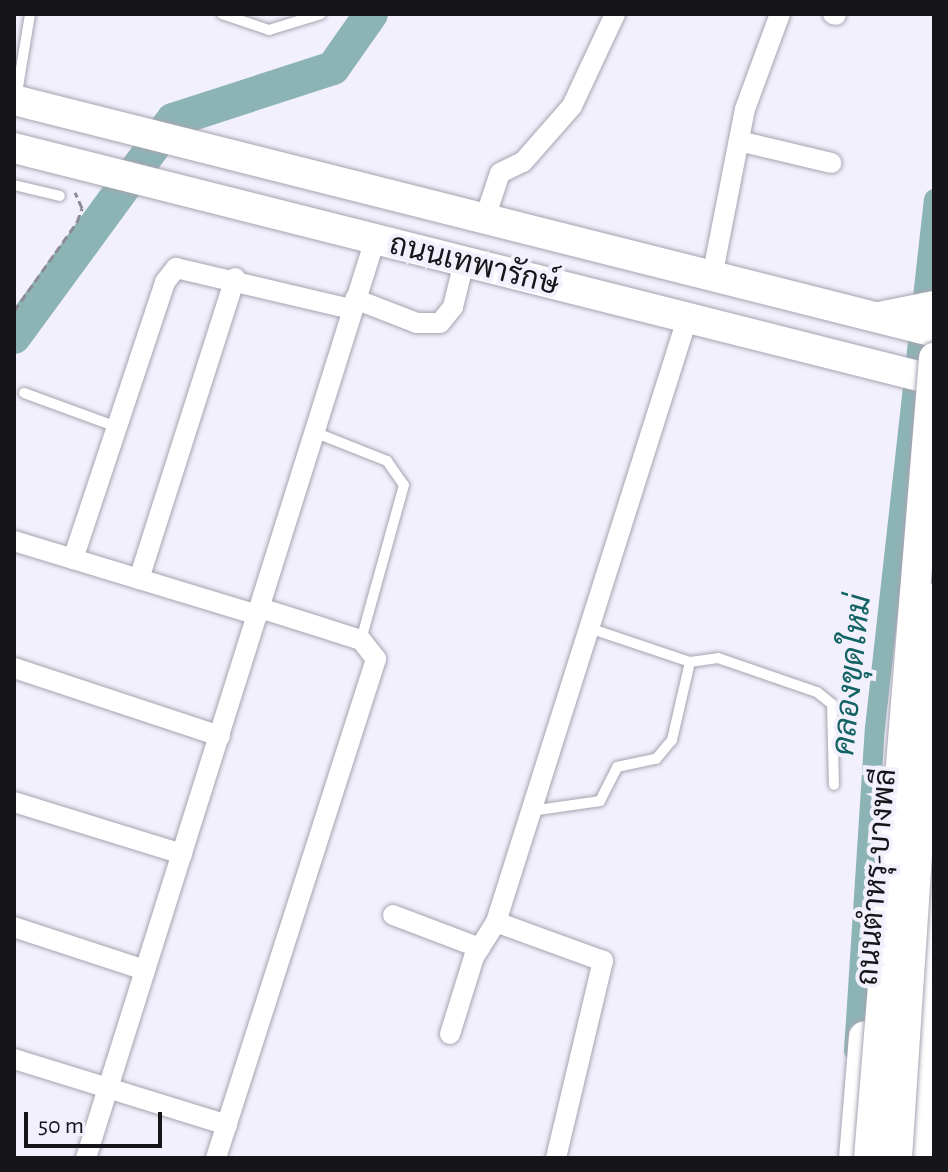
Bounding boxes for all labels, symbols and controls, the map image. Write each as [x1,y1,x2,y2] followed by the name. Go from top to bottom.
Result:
[386,227,562,303] street label: ถนนเทพารักษ์
[824,593,880,757] water label: คลองขุดใหม่
[850,767,904,987] street label: ถนนตำหรุ-บางพลี
[28,1096,166,1146] scale bar
[38,1114,84,1138] text: 50 m

